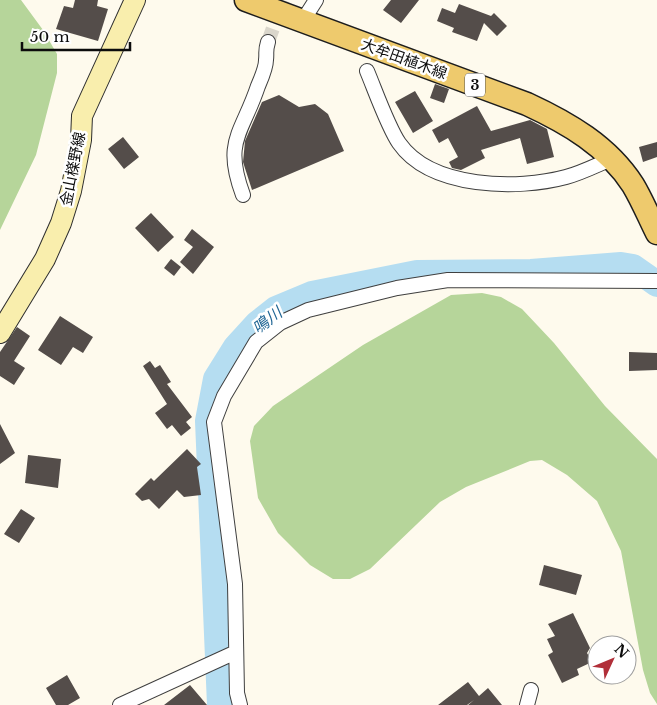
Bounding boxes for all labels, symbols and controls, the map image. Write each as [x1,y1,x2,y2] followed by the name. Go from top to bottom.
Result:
[22,20,130,52] scale bar
[30,27,70,46] text: 50 m
[359,34,450,83] street label: 大牟田植木線
[465,74,485,96] road number: 3
[56,130,89,208] street label: 金山檪野線
[248,301,287,338] water label: 鳴川
[587,635,637,685] north arrow
[610,640,632,662] text: N

